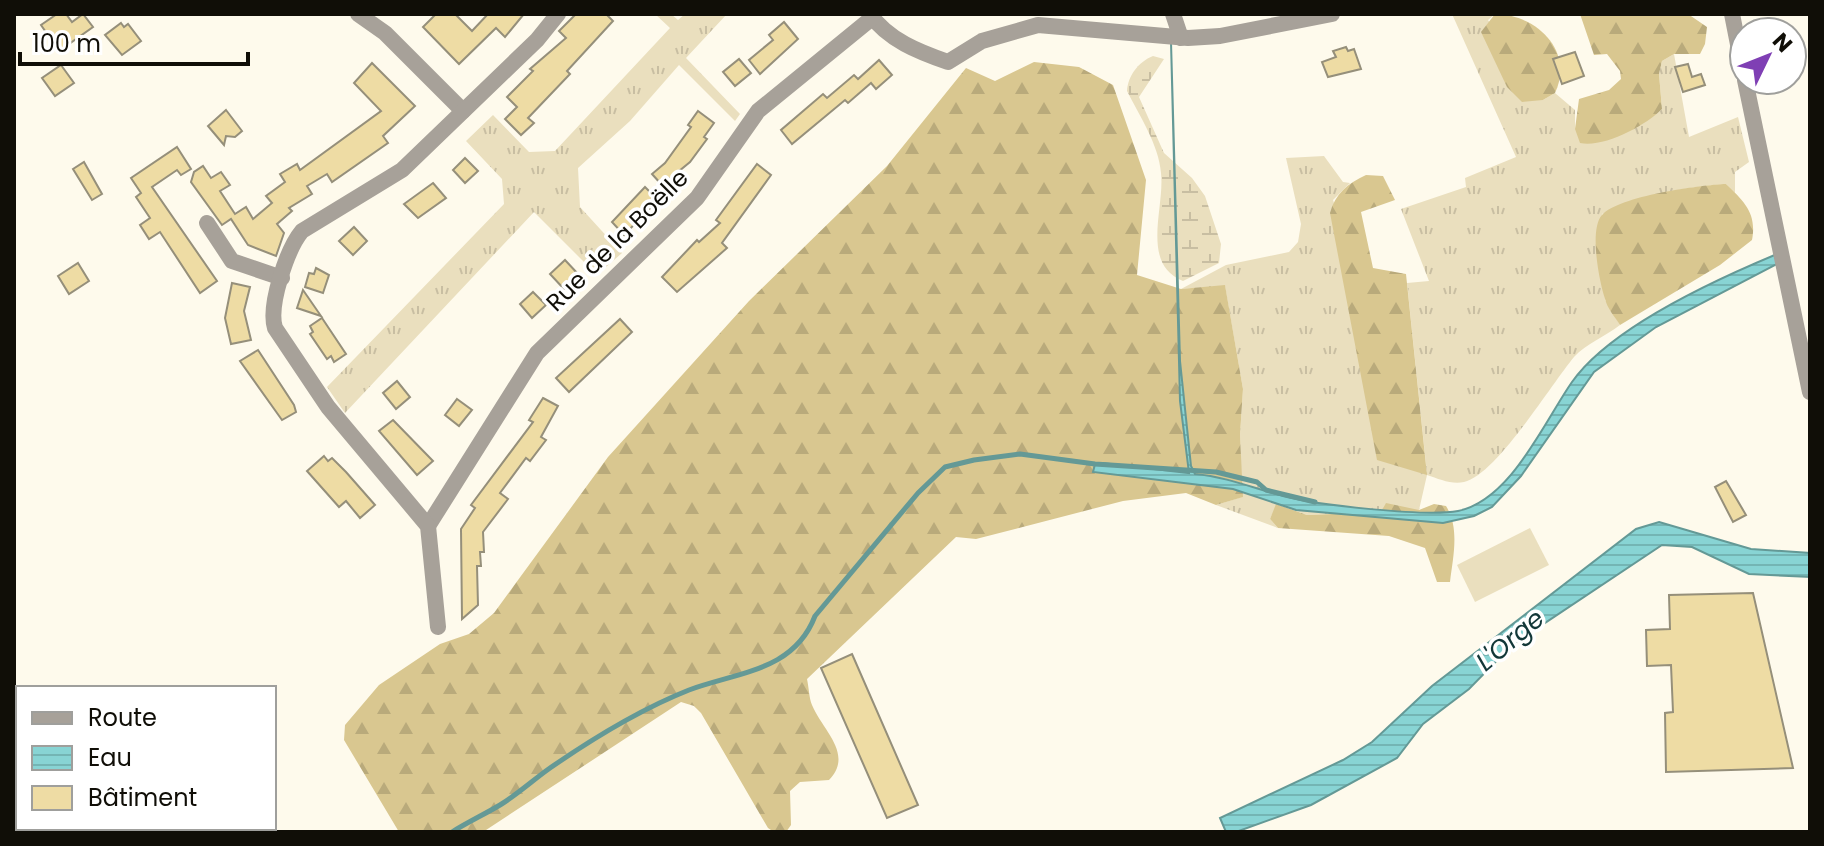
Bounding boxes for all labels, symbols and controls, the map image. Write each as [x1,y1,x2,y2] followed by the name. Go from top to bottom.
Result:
[20,16,248,66] scale bar
[1728,16,1808,96] north arrow
[1765,26,1799,59] text: N
[32,27,101,60] text: 100 m
[539,162,695,318] street label: Rue de la Boëlle
[1468,601,1552,679] water label: L'Orge
[16,686,276,830] legend
[88,701,157,734] text: Route
[88,741,132,774] text: Eau
[88,781,197,814] text: Bâtiment

